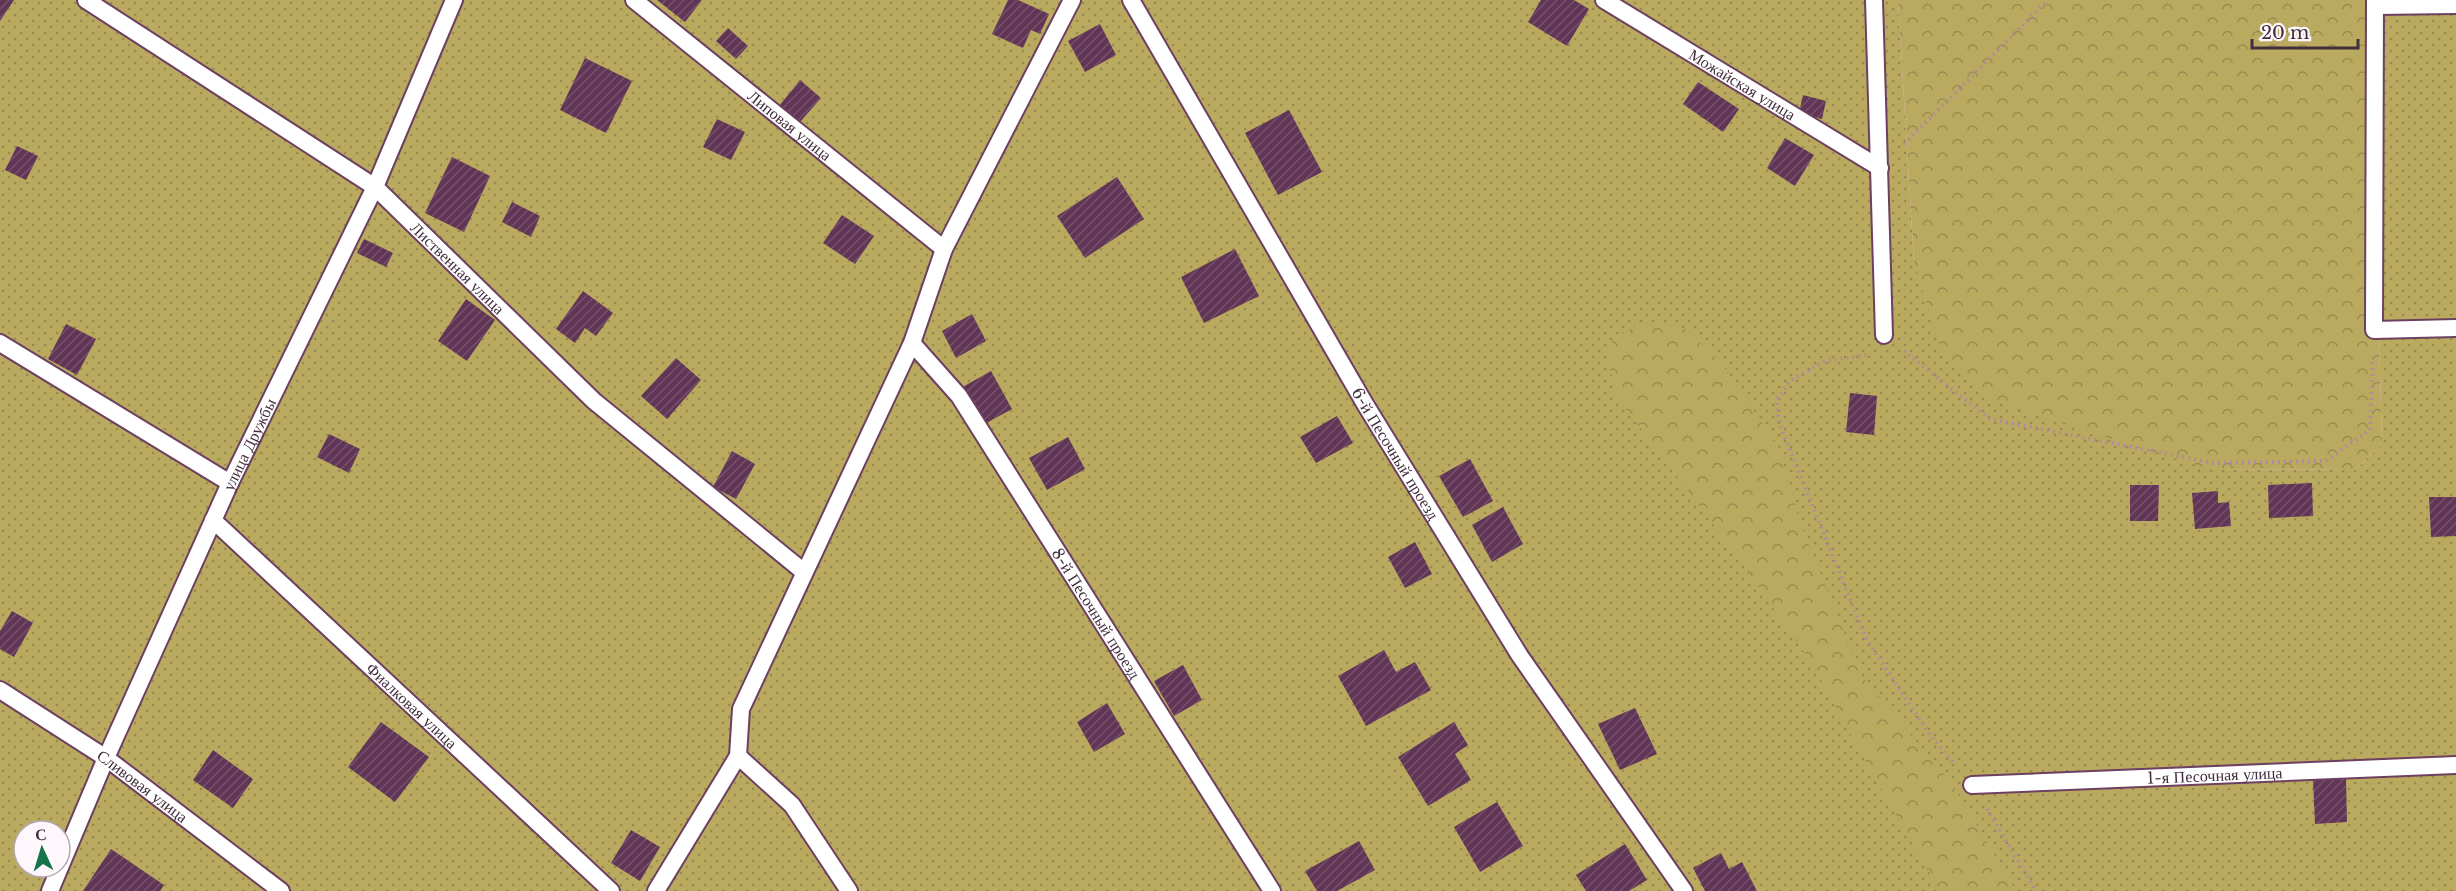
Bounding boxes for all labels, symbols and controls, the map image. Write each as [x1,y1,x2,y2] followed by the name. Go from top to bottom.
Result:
[2252,12,2358,50] scale bar
[2261,22,2309,44] text: 20 m
[1685,44,1799,124] street label: Можайская улица
[744,86,836,165] street label: Липовая улица
[407,217,509,318] street label: Лиственная улица
[1348,384,1444,523] street label: 6-й Песочный проезд
[218,395,280,494] street label: улица Дружбы
[1048,544,1145,682] street label: 8-й Песочный проезд
[362,658,462,753] street label: Фиалковая улица
[94,745,192,827] street label: Сливовая улица
[2147,762,2283,788] street label: 1-я Песочная улица
[12,819,72,879] north arrow
[34,824,47,844] text: С

